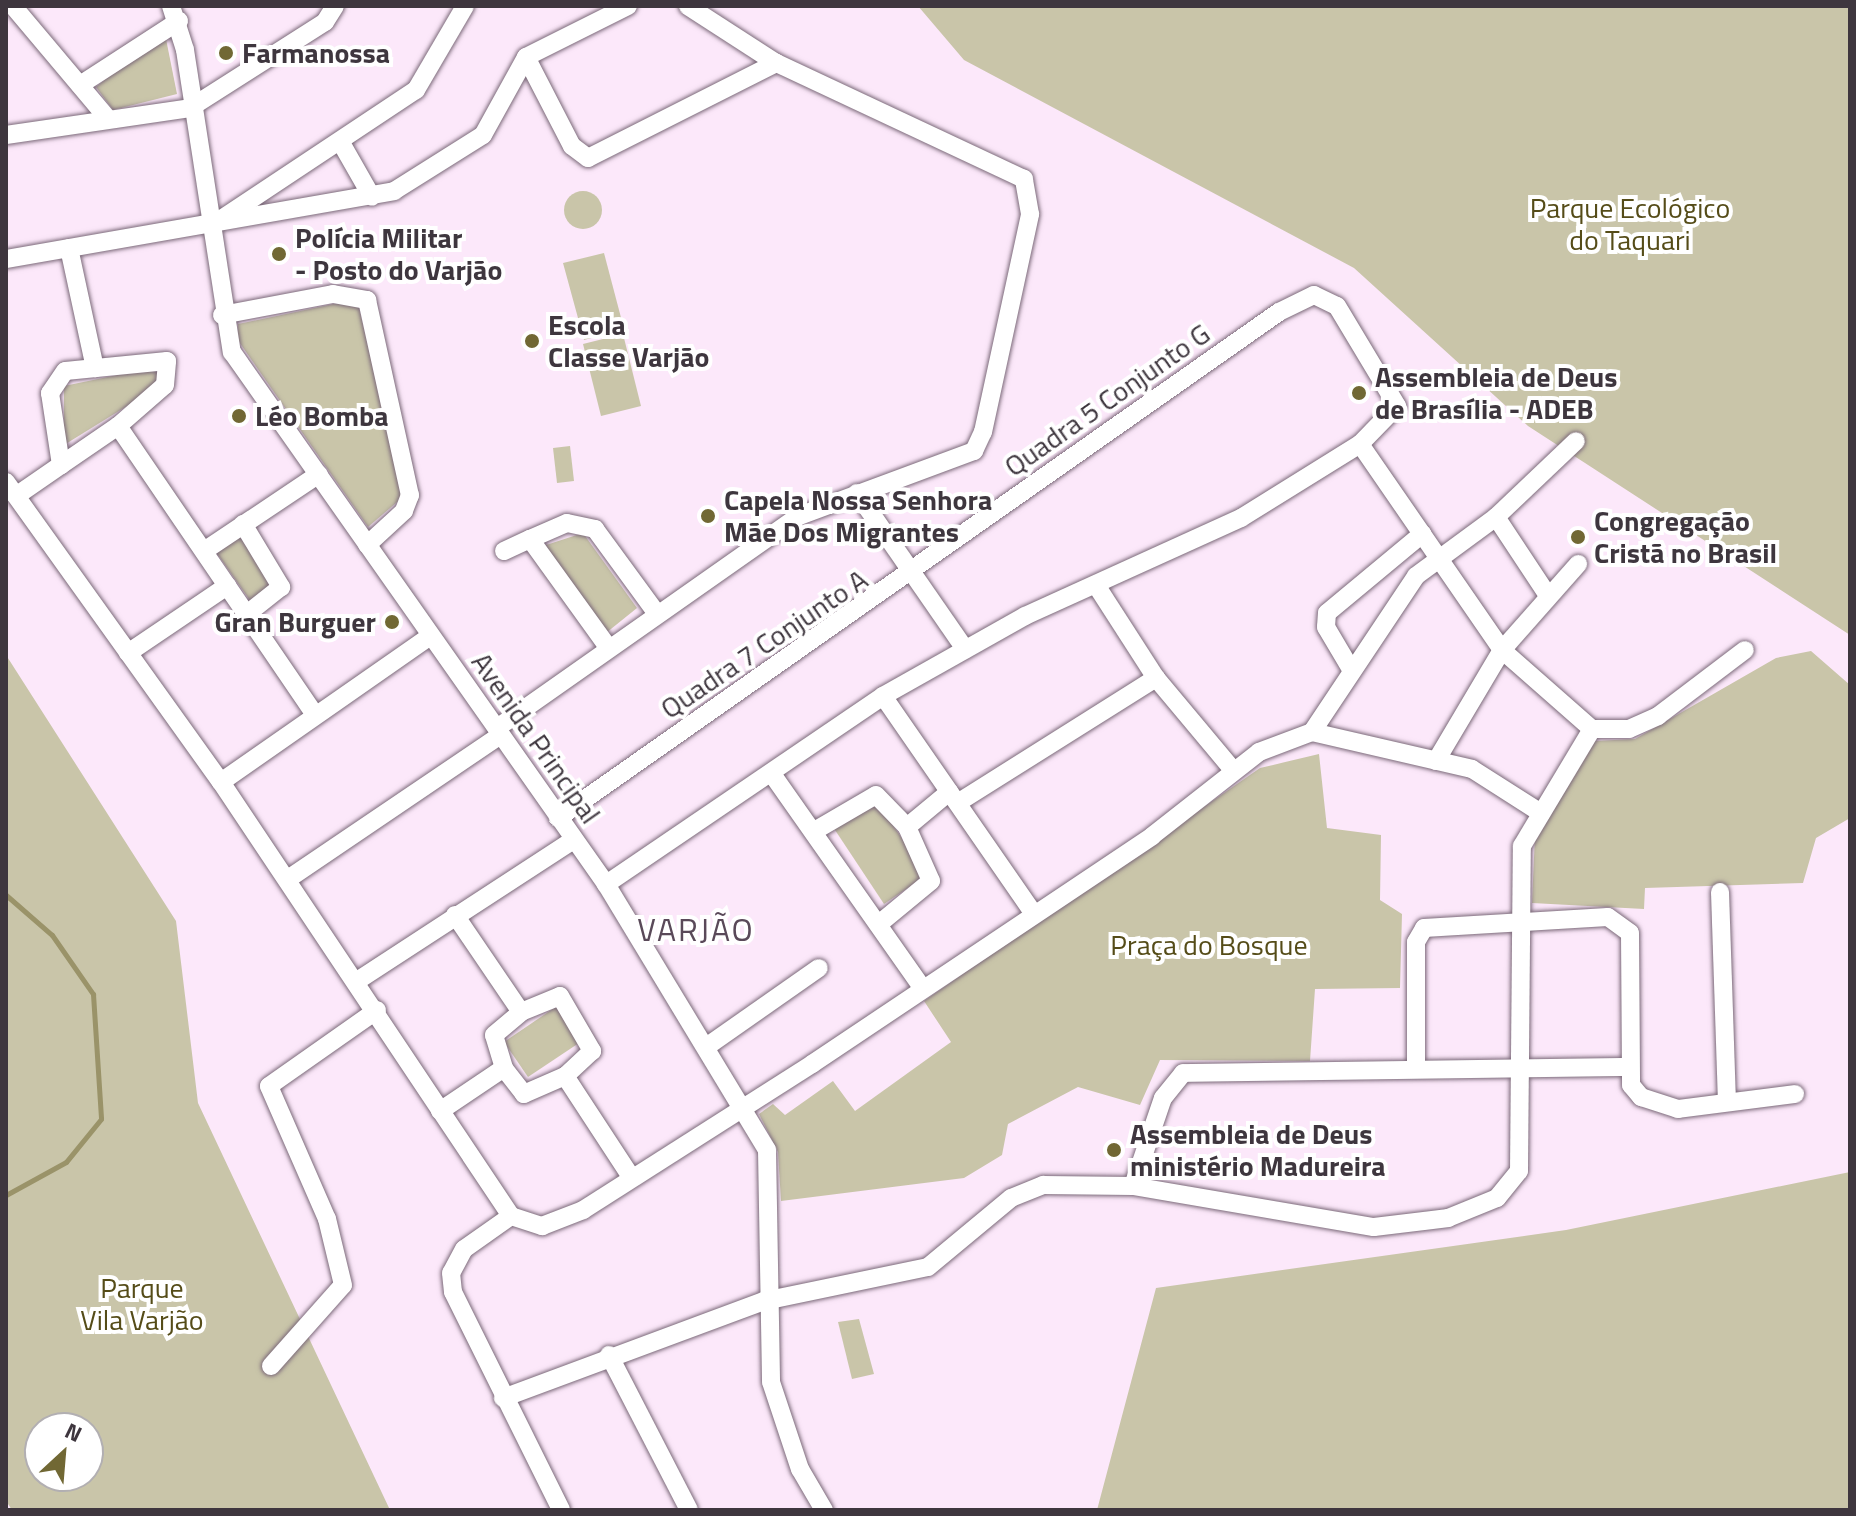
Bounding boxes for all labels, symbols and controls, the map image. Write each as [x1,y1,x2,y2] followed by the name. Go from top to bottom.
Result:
[242,36,390,70] place label: Farmanossa
[217,44,235,62] marker: Farmanossa
[1530,191,1730,257] park label: Parque Ecológico do Taquari
[295,221,502,287] place label: Polícia Militar - Posto do Varjão
[270,245,288,263] marker: Polícia Militar - Posto do Varjão
[548,308,709,374] place label: Escola Classe Varjão
[998,317,1216,483] street label: Quadra 5 Conjunto G
[523,332,541,350] marker: Escola Classe Varjão
[1375,360,1617,426] place label: Assembleia de Deus de Brasília - ADEB
[1350,384,1368,402] marker: Assembleia de Deus de Brasília - ADEB
[255,399,389,433] place label: Léo Bomba
[230,407,248,425] marker: Léo Bomba
[724,483,992,549] place label: Capela Nossa Senhora Mãe Dos Migrantes
[1594,504,1777,570] place label: Congregação Cristã no Brasil
[699,507,717,525] marker: Capela Nossa Senhora Mãe Dos Migrantes
[1569,528,1587,546] marker: Congregação Cristã no Brasil
[654,562,874,726] street label: Quadra 7 Conjunto A
[214,605,376,639] place label: Gran Burguer
[383,613,401,631] marker: Gran Burguer
[465,646,607,830] street label: Avenida Principal
[637,910,755,948] district label: VARJÃO
[1110,928,1308,962] park label: Praça do Bosque
[1130,1117,1386,1183] place label: Assembleia de Deus ministério Madureira
[1105,1141,1123,1159] marker: Assembleia de Deus ministério Madureira
[80,1271,204,1337] park label: Parque Vila Varjão
[24,1412,104,1492] north arrow
[59,1414,88,1451] text: N

